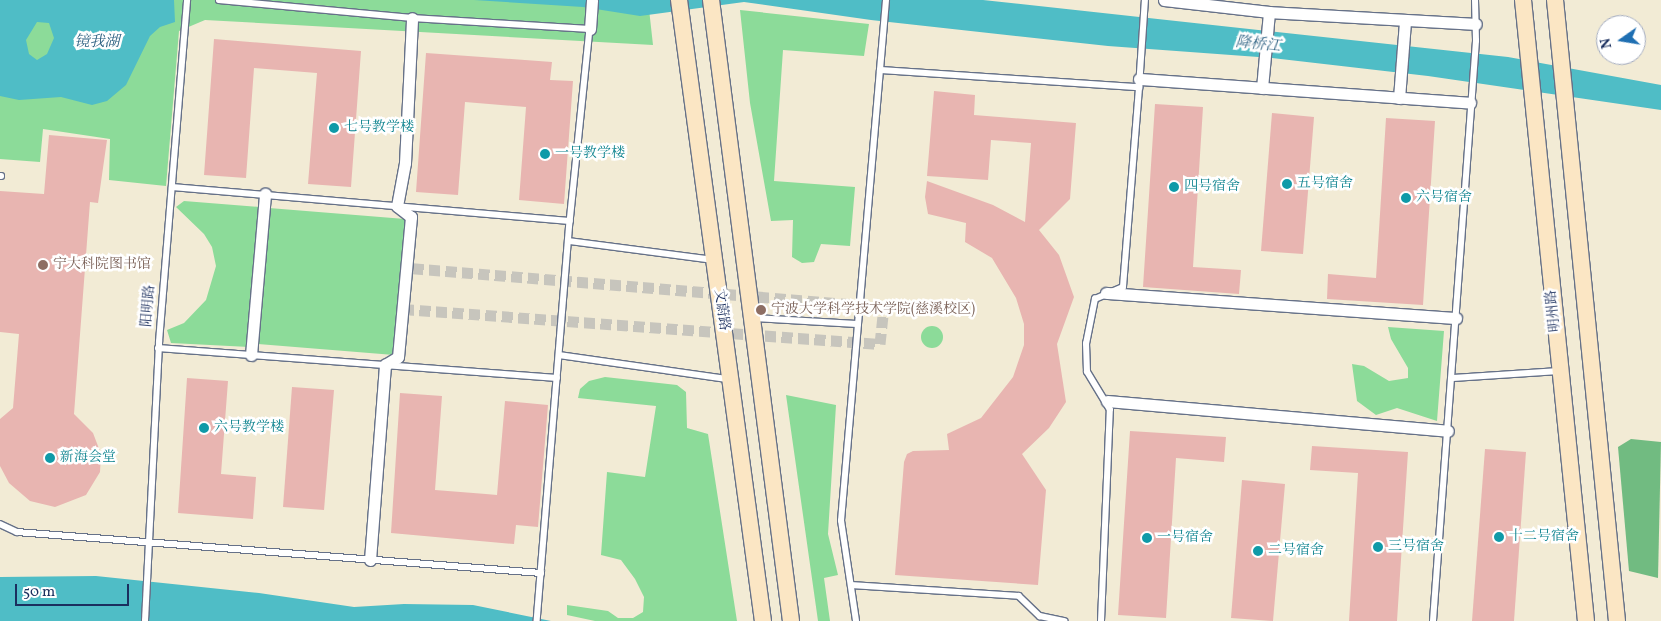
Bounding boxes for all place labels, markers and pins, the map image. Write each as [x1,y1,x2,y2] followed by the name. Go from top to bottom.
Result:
[344,120,414,136] place label: 七号教学楼
[328,122,340,134] marker: 七号教学楼
[555,146,625,162] place label: 一号教学楼
[539,148,551,160] marker: 一号教学楼
[1297,176,1353,192] place label: 五号宿舍
[1281,178,1293,190] marker: 五号宿舍
[1184,179,1240,195] place label: 四号宿舍
[1168,181,1180,193] marker: 四号宿舍
[1416,190,1472,206] place label: 六号宿舍
[1400,192,1412,204] marker: 六号宿舍
[53,257,151,273] place label: 宁大科院图书馆
[37,259,49,271] marker: 宁大科院图书馆
[771,302,975,318] place label: 宁波大学科学技术学院(慈溪校区)
[755,304,767,316] marker: 宁波大学科学技术学院(慈溪校区)
[214,420,284,436] place label: 六号教学楼
[198,422,210,434] marker: 六号教学楼
[60,450,116,466] place label: 新海会堂
[44,452,56,464] marker: 新海会堂
[1509,529,1579,545] place label: 十二号宿舍
[1157,530,1213,546] place label: 一号宿舍
[1493,531,1505,543] marker: 十二号宿舍
[1141,532,1153,544] marker: 一号宿舍
[1388,539,1444,555] place label: 三号宿舍
[1372,541,1384,553] marker: 三号宿舍
[1268,543,1324,559] place label: 二号宿舍
[1252,545,1264,557] marker: 二号宿舍

